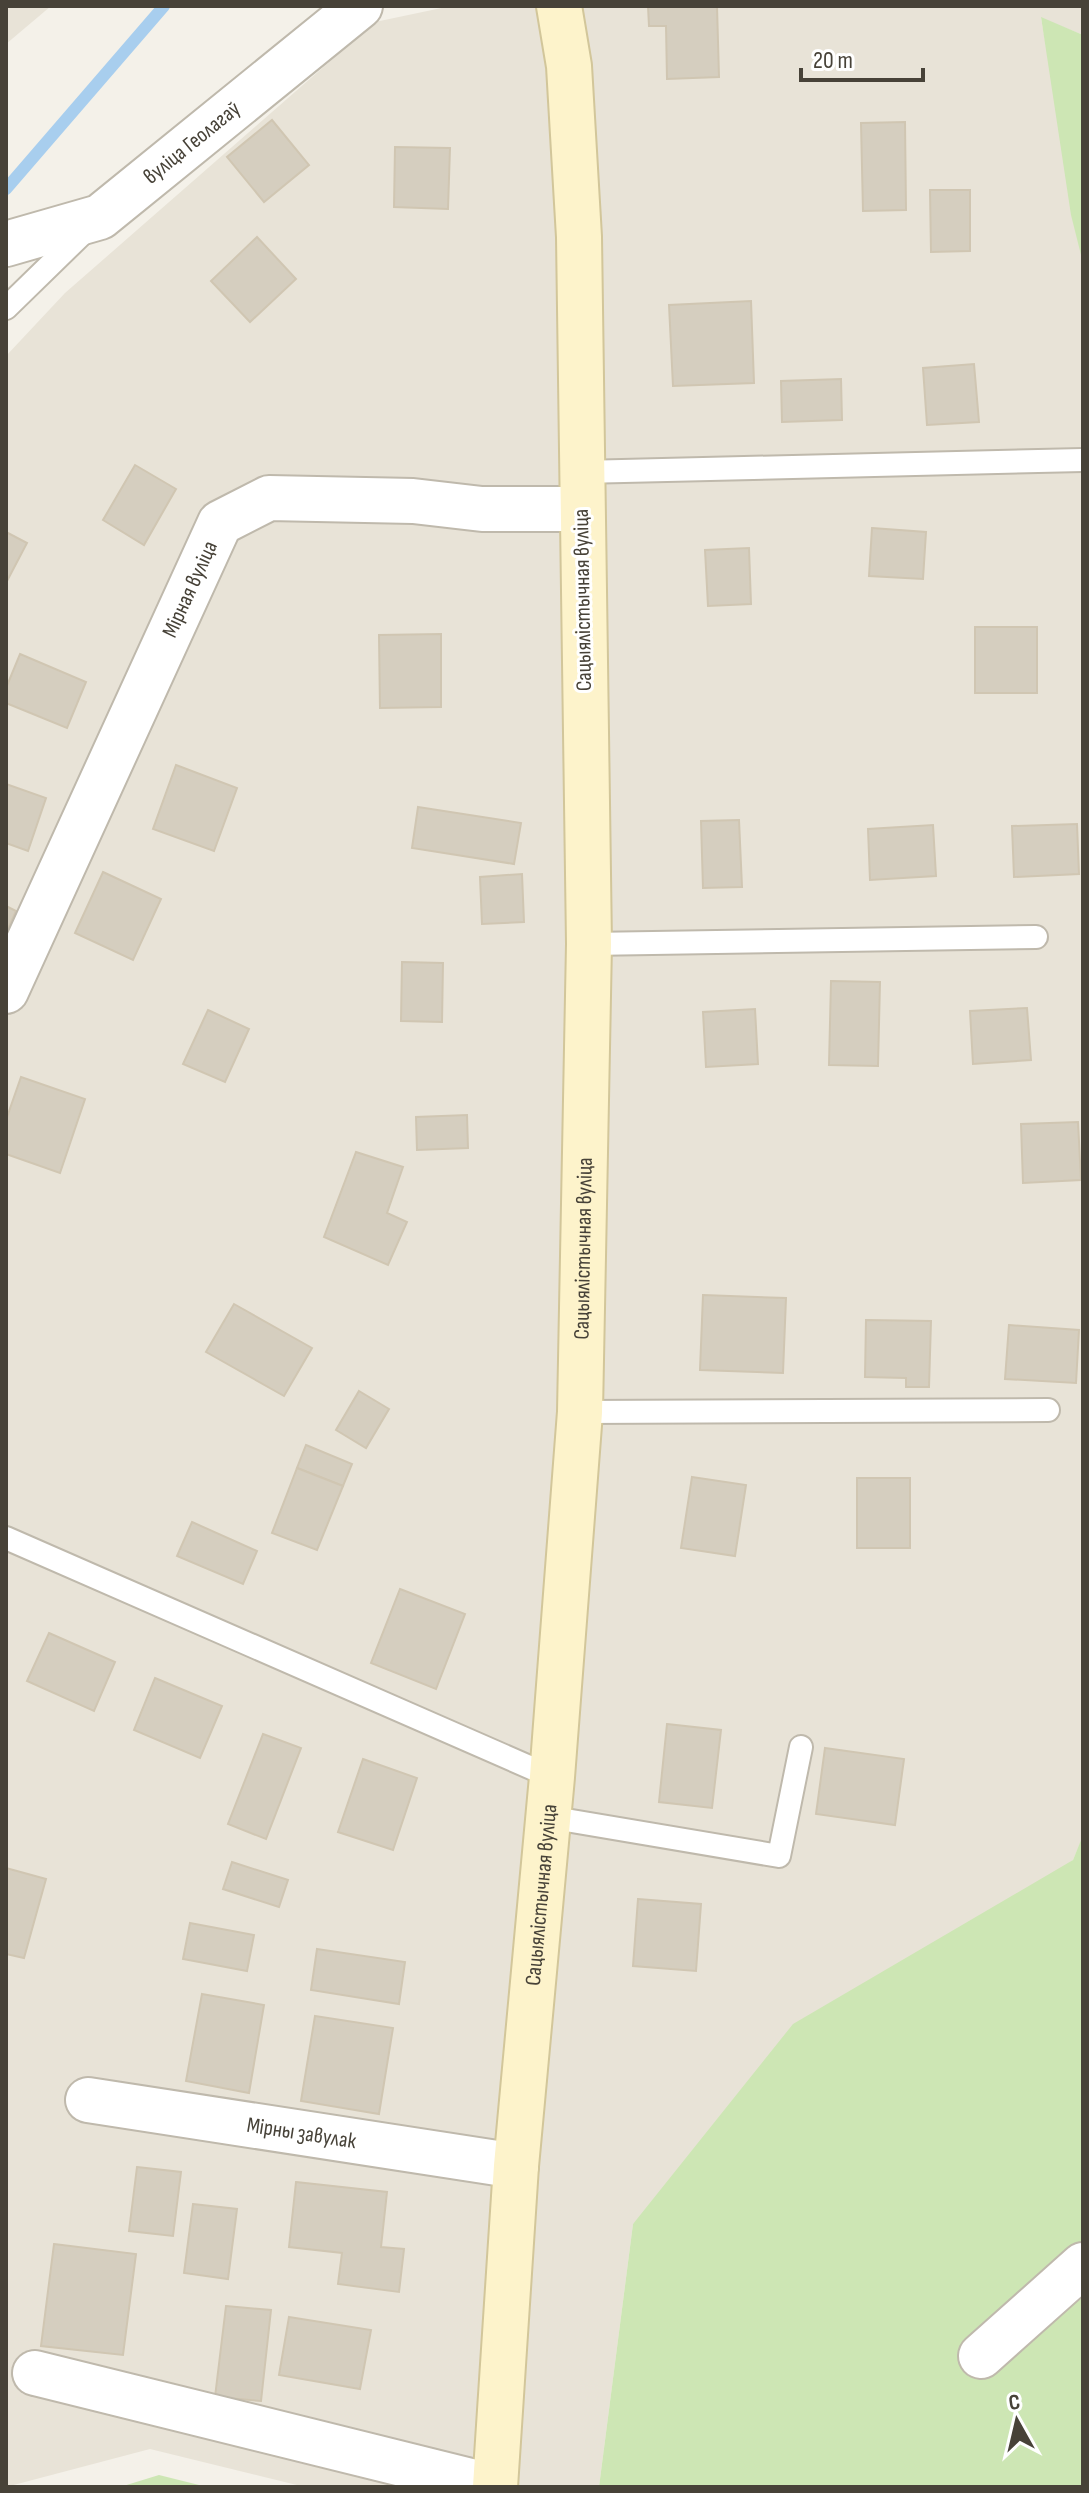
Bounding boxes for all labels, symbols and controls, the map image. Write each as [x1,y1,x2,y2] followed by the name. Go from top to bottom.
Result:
[801,32,923,82] scale bar
[813,46,853,75] text: 20 m
[138,95,246,190] street label: вуліца Геолагаў
[568,509,598,691] street label: Сацыялістычная вуліца
[156,536,224,642] street label: Мірная вуліца
[568,1157,598,1340] street label: Сацыялістычная вуліца
[519,1803,563,1987] street label: Сацыялістычная вуліца
[245,2111,359,2155] street label: Мірны завулак
[977,2381,1057,2461] north arrow
[1007,2389,1022,2417] text: С

